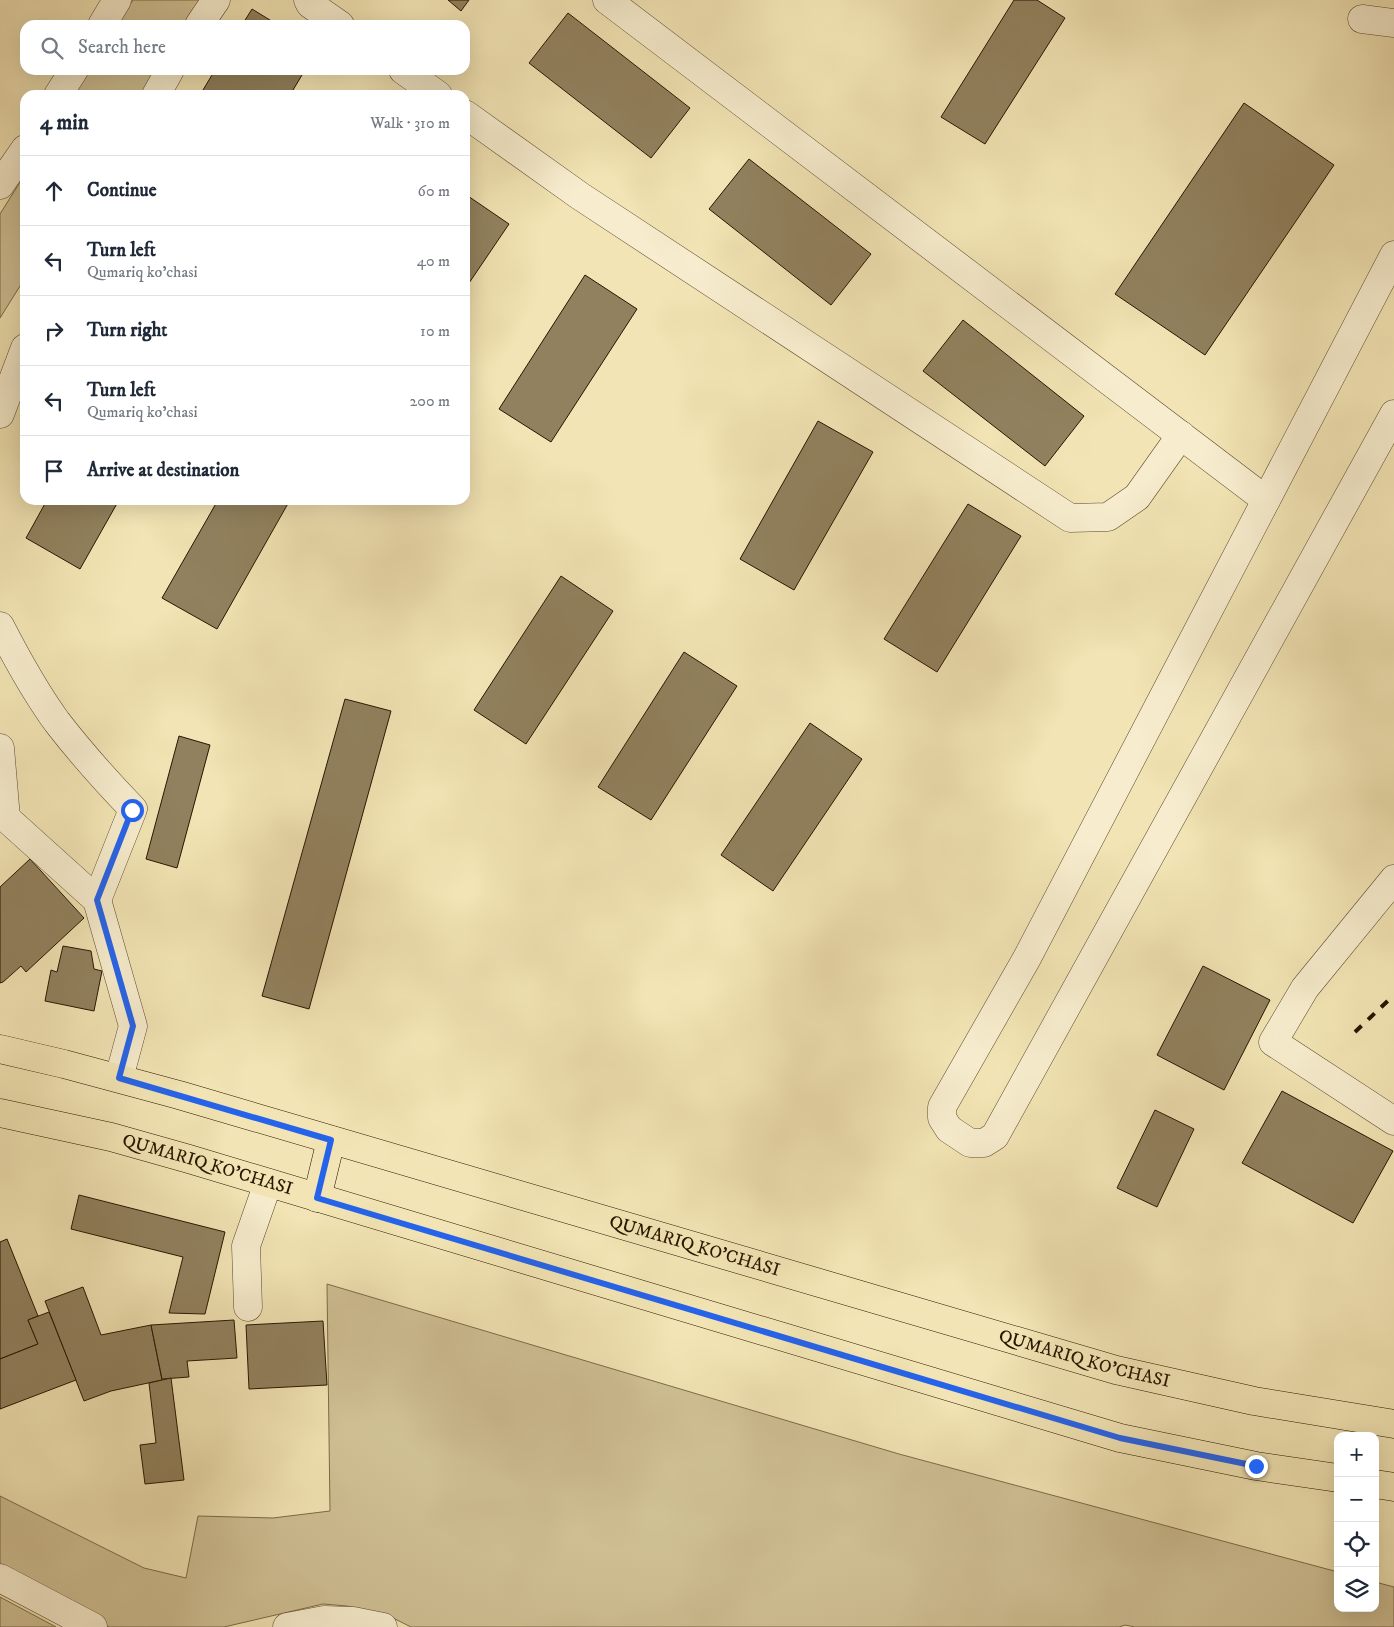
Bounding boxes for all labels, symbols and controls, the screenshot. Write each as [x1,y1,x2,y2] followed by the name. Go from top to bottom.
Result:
[20,20,470,75] search box
[38,34,66,62] icon: search
[78,36,166,59] text: Search here
[40,110,89,136] text: 4 min
[370,113,450,133] text: Walk · 310 m
[40,177,68,205] icon: ahead
[87,179,157,202] text: Continue
[418,181,450,201] text: 60 m
[87,239,156,262] text: Turn left
[40,247,68,275] icon: left
[417,251,450,271] text: 40 m
[87,262,198,282] text: Qumariq ko'chasi
[40,317,68,345] icon: right
[87,319,167,342] text: Turn right
[420,321,450,341] text: 10 m
[87,379,156,402] text: Turn left
[40,387,68,415] icon: left
[409,391,450,411] text: 200 m
[87,402,198,422] text: Qumariq ko'chasi
[40,457,68,485] icon: arrive
[87,459,239,482] text: Arrive at destination
[121,799,144,822] route start
[120,1130,295,1200] street label: QUMARIQ KO'CHASI
[607,1211,782,1282] street label: QUMARIQ KO'CHASI
[996,1325,1172,1393] street label: QUMARIQ KO'CHASI
[1334,1432,1379,1612] map controls
[1334,1432,1379,1477] button: +
[1245,1455,1268,1478] route end
[1334,1477,1379,1522] button: −
[1334,1522,1379,1567] button: locate
[1334,1567,1379,1612] button: layers

